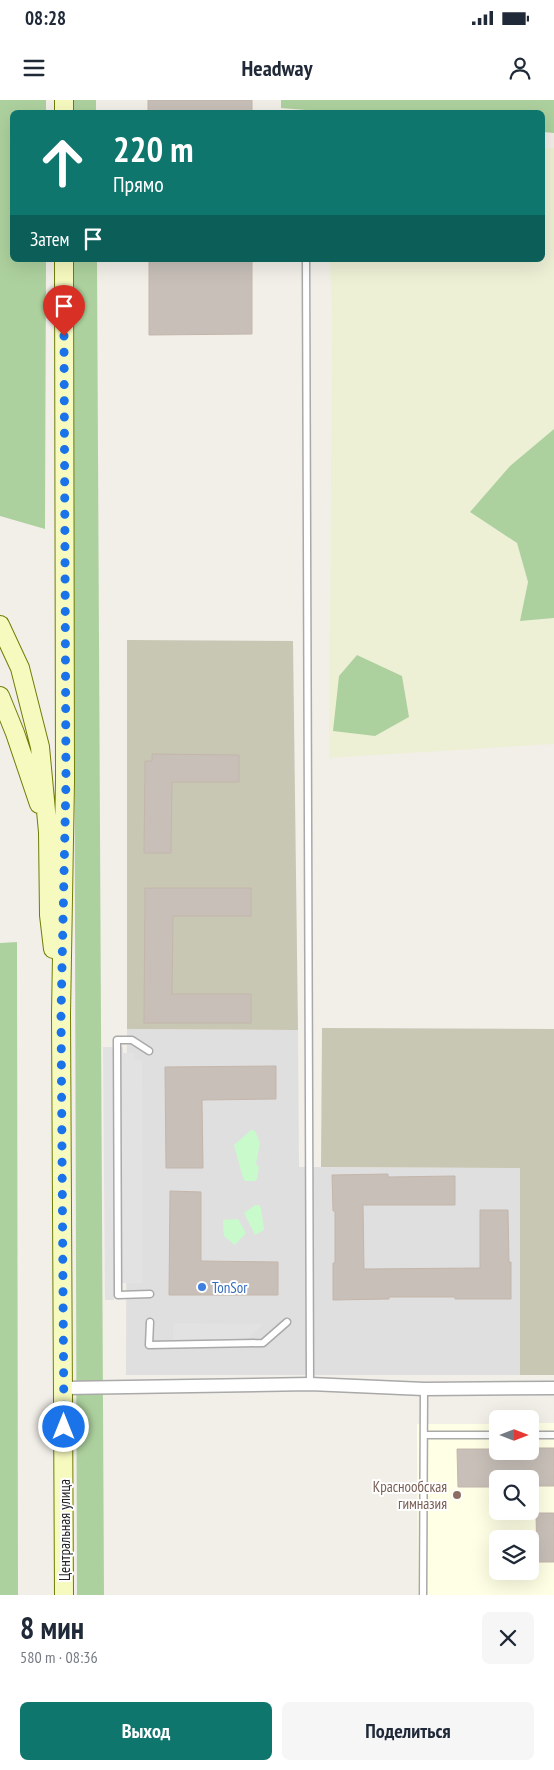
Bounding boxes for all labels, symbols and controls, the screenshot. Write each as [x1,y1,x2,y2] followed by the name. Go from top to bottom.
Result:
[25,6,66,30] text: 08:28
[20,54,48,82] icon: menu
[241,54,313,82] text: Headway
[506,54,534,82] icon: person
[113,126,194,172] text: 220 m
[30,130,95,195] icon: ahead
[113,170,164,198] text: Прямо
[79,225,107,253] icon: arrive
[30,227,69,251] text: Затем
[43,285,85,336] pin
[50,292,78,320] icon: arrive
[212,1278,248,1297] place label: TonSor
[196,1281,208,1293] marker: TonSor
[37,1400,89,1452] position arrow
[489,1410,539,1460] north arrow
[489,1410,539,1580] map controls
[489,1470,539,1520] button: search
[373,1477,447,1513] place label: Краснообская гимназия
[55,1479,74,1581] street label: Центральная улица
[451,1489,463,1501] marker: Краснообская гимназия
[489,1530,539,1580] button: layers
[20,1608,84,1647] text: 8 мин
[482,1612,534,1664] button: close
[20,1647,98,1667] text: 580 m · 08:36
[20,1702,272,1760] button: Выход
[282,1702,534,1760] button: Поделиться

